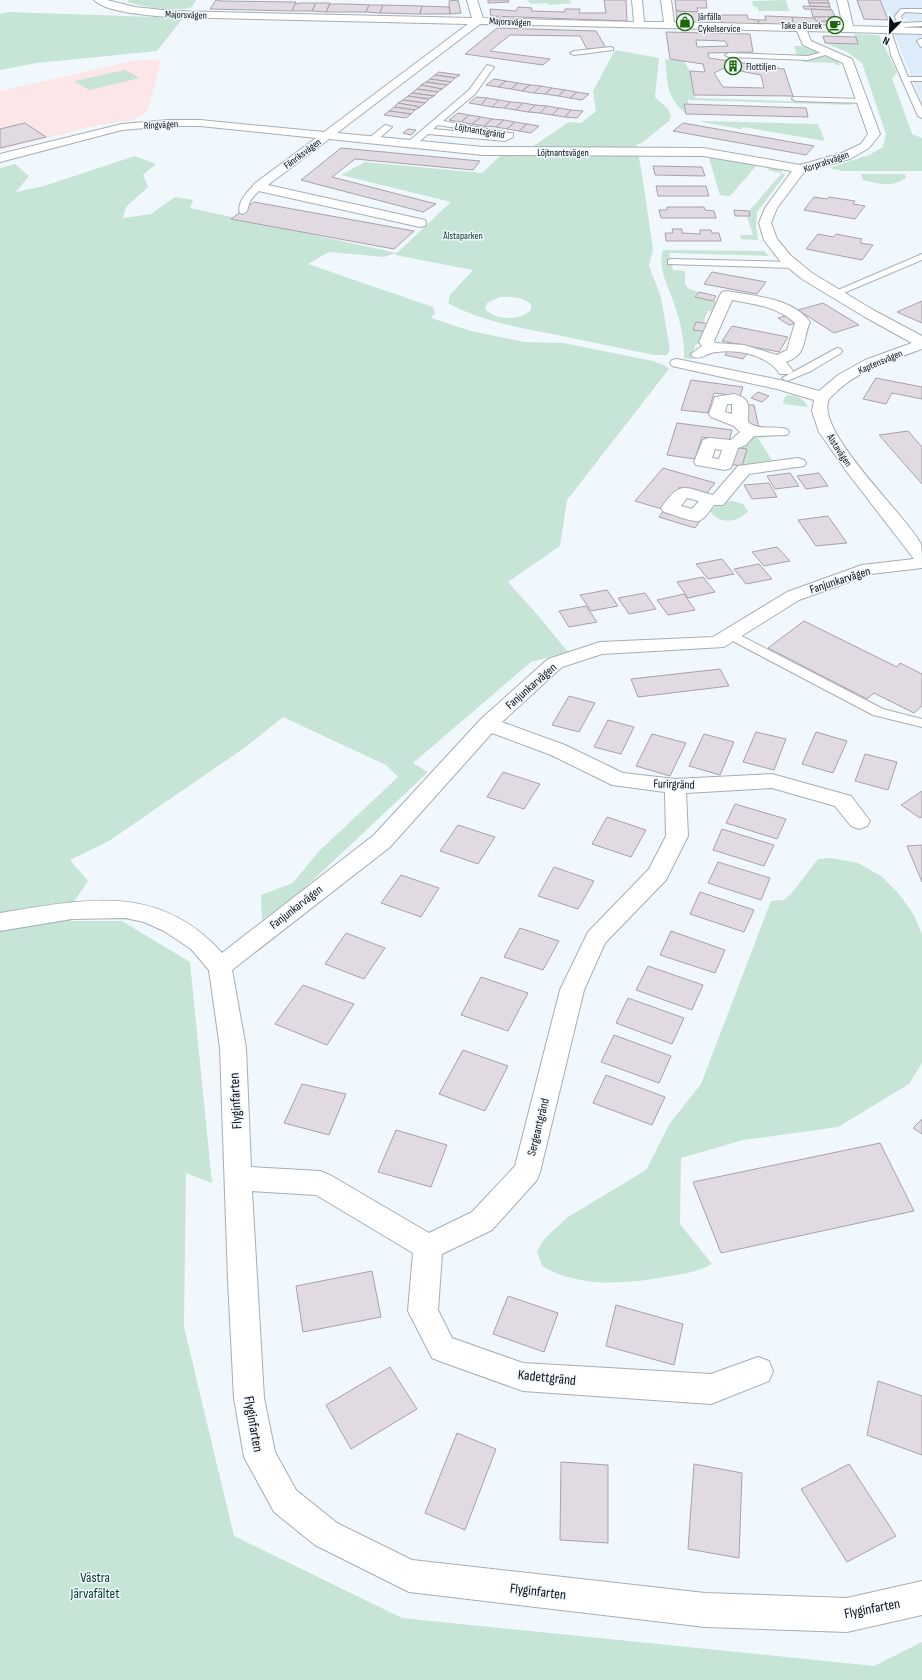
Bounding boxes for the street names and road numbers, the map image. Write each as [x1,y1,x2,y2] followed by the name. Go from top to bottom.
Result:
[165,8,207,22] street label: Majorsvägen
[489,15,531,29] street label: Majorsvägen
[144,118,179,132] street label: Ringvägen
[454,121,506,141] street label: Löjtnantsgränd
[282,136,324,172] street label: Fänriksvägen
[537,147,589,159] street label: Löjtnantsvägen
[802,149,851,175] street label: Korpralsvägen
[856,347,904,377] street label: Kaptensvägen
[823,431,854,469] street label: Ålstavägen
[808,564,872,597] street label: Fanjunkarvägen
[503,660,560,713] street label: Fanjunkarvägen
[653,776,695,793] street label: Furirgränd
[267,882,326,933] street label: Fanjunkarvägen
[226,1072,245,1130] street label: Flyginfarten
[524,1097,553,1158] street label: Sergeantgränd
[517,1366,577,1389] street label: Kadettgränd
[240,1395,267,1453] street label: Flyginfarten
[509,1580,567,1603] street label: Flyginfarten
[843,1595,901,1622] street label: Flyginfarten

